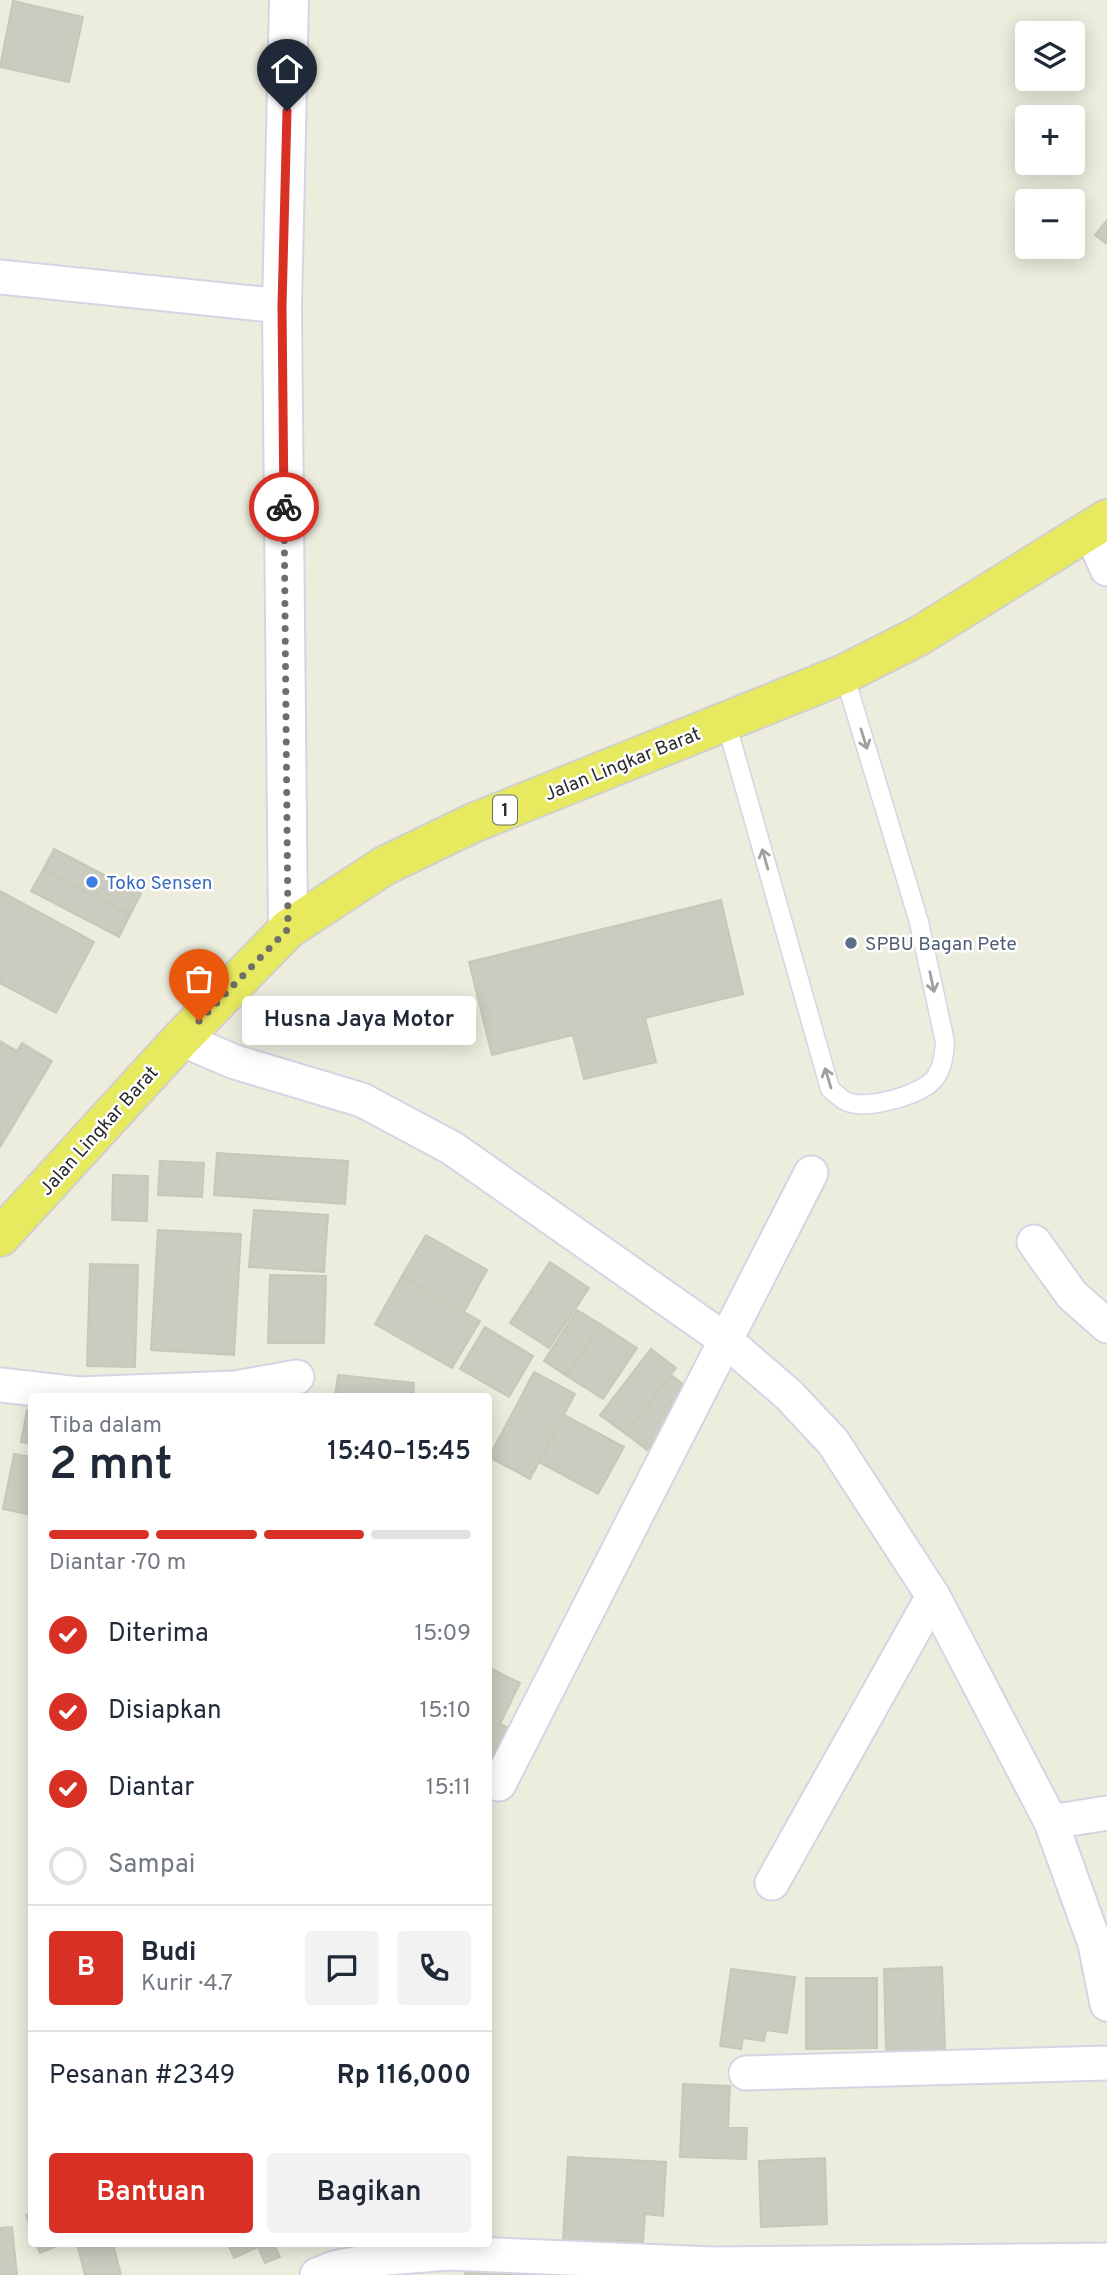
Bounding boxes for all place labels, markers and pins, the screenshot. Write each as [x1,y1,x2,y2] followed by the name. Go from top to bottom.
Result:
[257,39,317,111] pin
[106,872,213,896] place label: Toko Sensen
[84,874,100,890] marker: Toko Sensen
[865,933,1017,957] place label: SPBU Bagan Pete
[843,935,859,951] marker: SPBU Bagan Pete
[169,949,229,1021] pin
[241,996,476,1046] callout: Husna Jaya Motor

